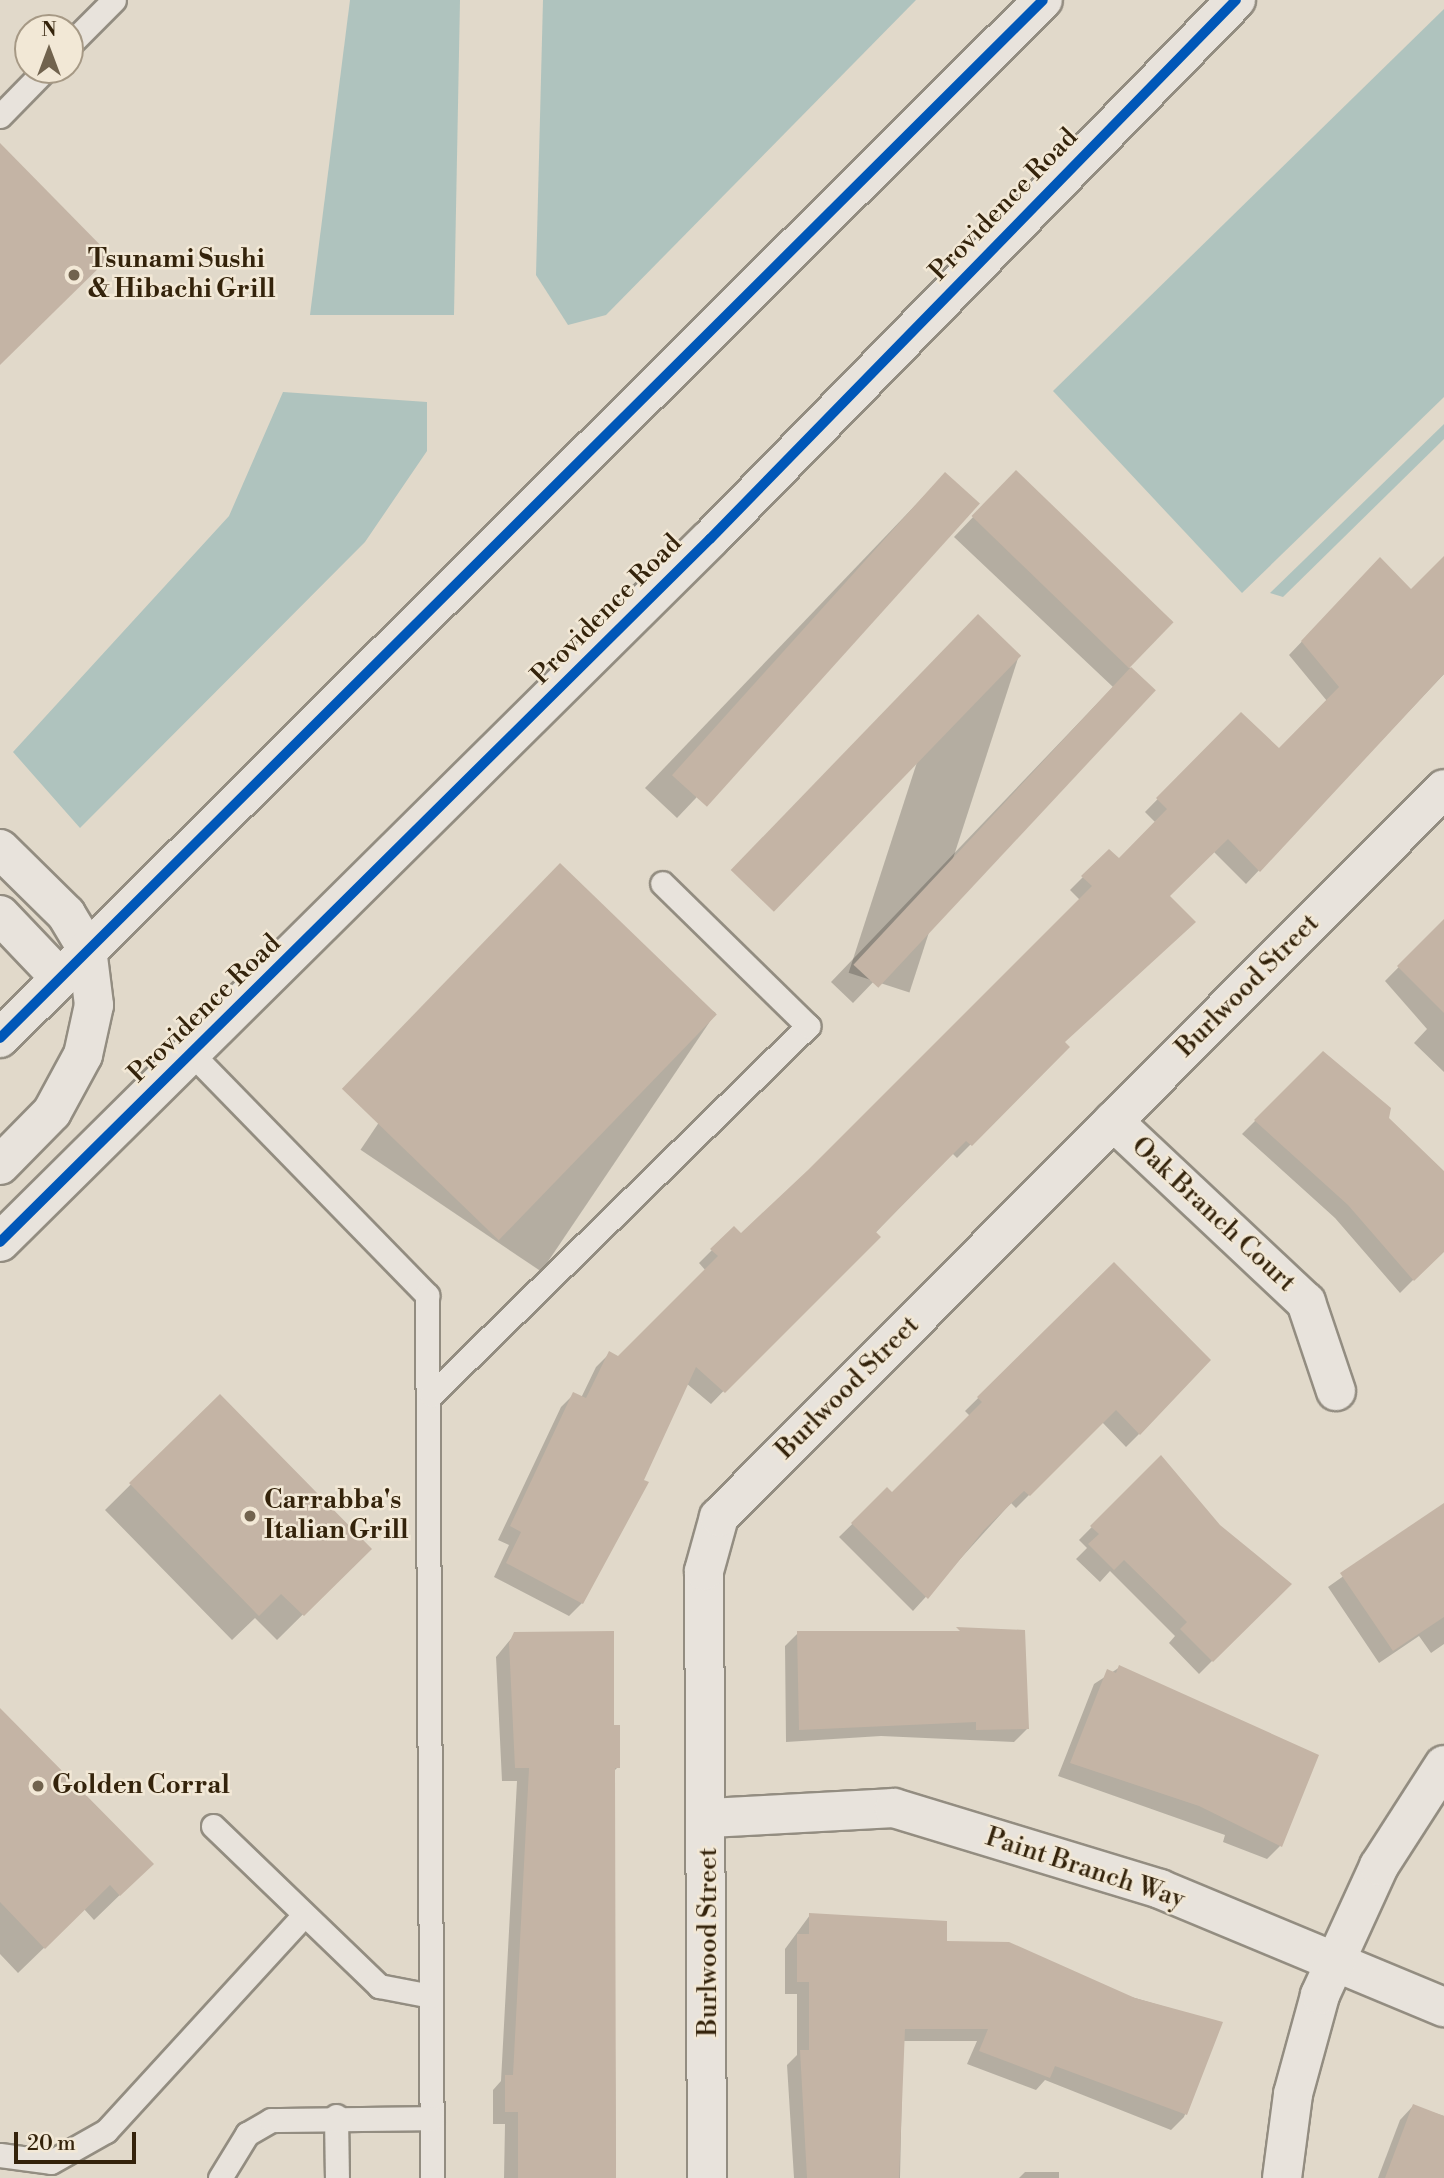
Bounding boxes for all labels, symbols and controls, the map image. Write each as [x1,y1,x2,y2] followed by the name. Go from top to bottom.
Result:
[14,14,84,84] north arrow
[41,18,57,42] text: N
[923,122,1085,288] street label: Providence Road
[88,244,275,306] place label: Tsunami Sushi & Hibachi Grill
[66,267,82,283] marker: Tsunami Sushi & Hibachi Grill
[525,528,689,692] street label: Providence Road
[1170,908,1326,1064] street label: Burlwood Street
[122,928,288,1090] street label: Providence Road
[1125,1131,1301,1299] street label: Oak Branch Court
[770,1310,926,1466] street label: Burlwood Street
[264,1485,409,1546] place label: Carrabba's Italian Grill
[242,1508,258,1524] marker: Carrabba's Italian Grill
[52,1770,230,1802] place label: Golden Corral
[30,1778,46,1794] marker: Golden Corral
[981,1822,1189,1916] street label: Paint Branch Way
[693,1847,725,2037] street label: Burlwood Street
[18,2118,140,2162] scale bar
[27,2131,76,2157] text: 20 m

